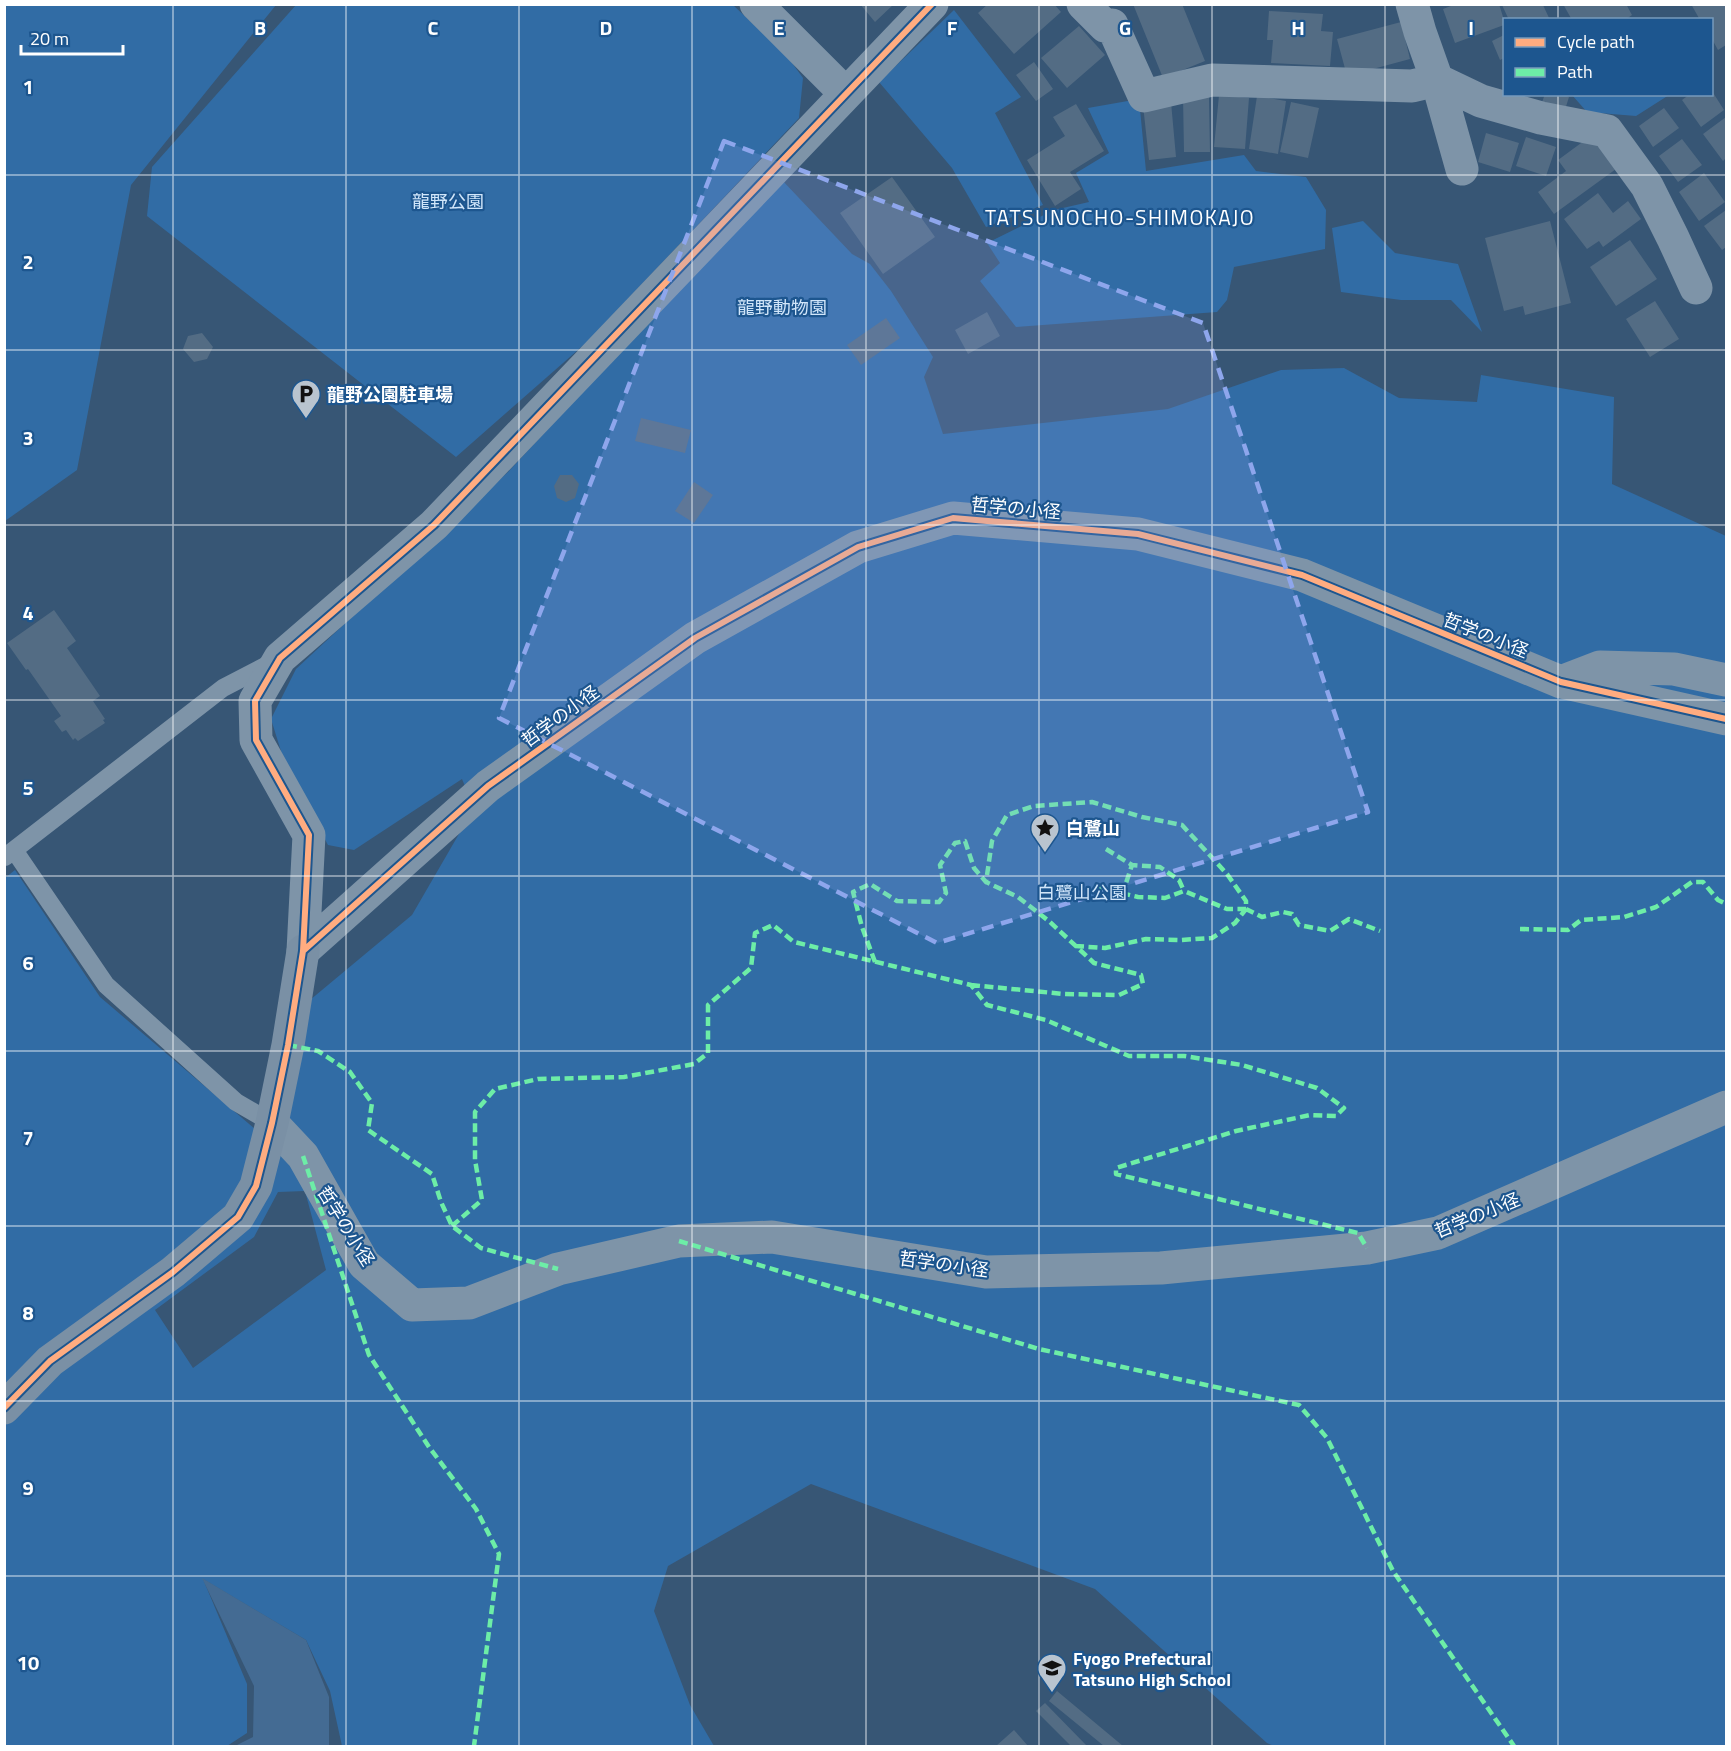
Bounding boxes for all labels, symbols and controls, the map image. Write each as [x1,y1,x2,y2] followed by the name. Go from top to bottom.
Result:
[254,12,266,43] text: B
[428,12,439,43] text: C
[600,12,612,43] text: D
[773,12,785,43] text: E
[947,12,958,43] text: F
[1119,12,1131,43] text: G
[1291,12,1305,43] text: H
[1468,12,1474,43] text: I
[21,18,123,56] scale bar
[1503,18,1713,96] legend
[30,25,69,52] text: 20 m
[1557,28,1635,55] text: Cycle path
[1557,58,1593,85] text: Path
[22,71,34,102] text: 1
[412,188,484,215] park label: 龍野公園
[985,201,1255,233] district label: TATSUNOCHO-SHIMOKAJO
[22,246,34,277] text: 2
[737,294,827,321] park label: 龍野動物園
[290,378,322,420] parking icon: 龍野公園駐車場
[327,381,453,408] place label: 龍野公園駐車場
[22,422,34,453] text: 3
[970,491,1062,525] street label: 哲学の小径
[22,597,34,628] text: 4
[1439,606,1533,664] street label: 哲学の小径
[516,679,604,753] street label: 哲学の小径
[22,772,34,803] text: 5
[1029,812,1061,854] place icon: 白鷺山
[1066,815,1120,842] place label: 白鷺山
[1037,879,1127,906] park label: 白鷺山公園
[22,947,34,978] text: 6
[22,1122,34,1153] text: 7
[311,1181,381,1271] street label: 哲学の小径
[1430,1186,1524,1244] street label: 哲学の小径
[898,1244,990,1284] street label: 哲学の小径
[22,1297,34,1328] text: 8
[22,1472,34,1503] text: 9
[1073,1645,1231,1693] place label: Fyogo Prefectural Tatsuno High School
[17,1647,39,1678] text: 10
[1036,1652,1068,1694] school or university icon: Fyogo Prefectural Tatsuno High School

